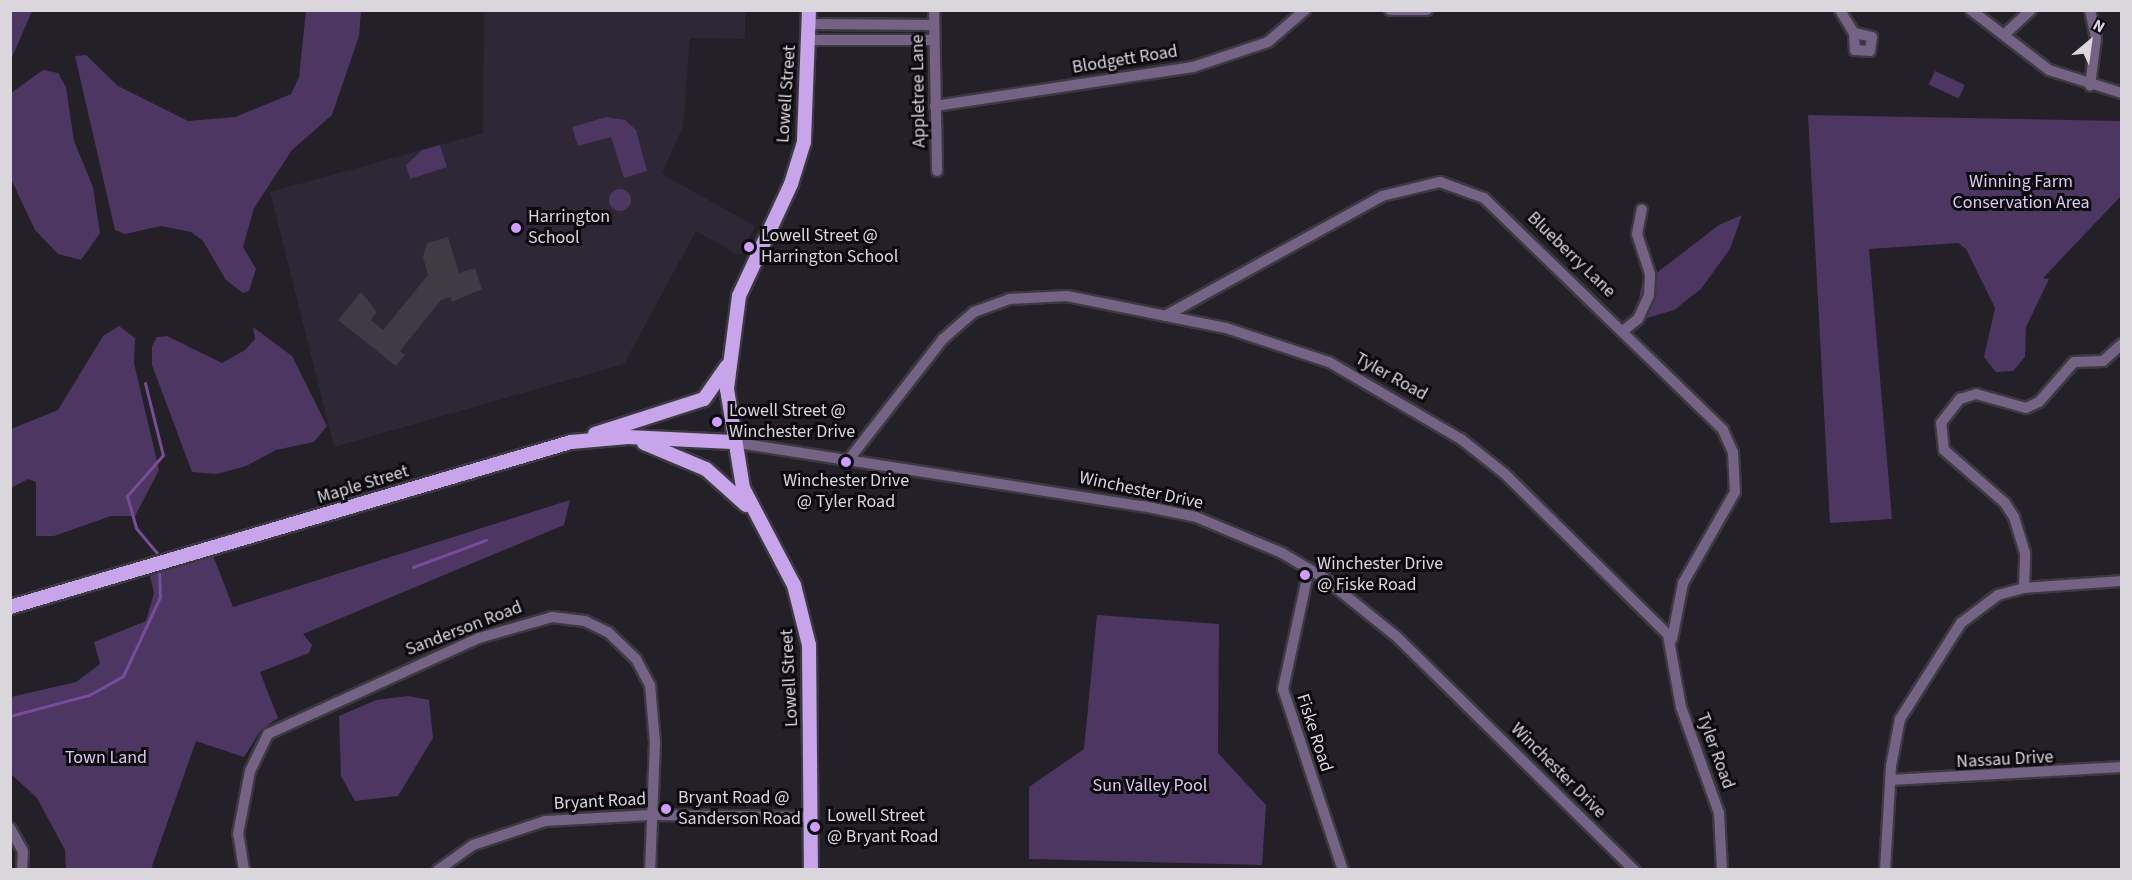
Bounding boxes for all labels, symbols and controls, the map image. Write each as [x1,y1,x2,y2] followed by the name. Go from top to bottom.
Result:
[2060,12,2120,72] north arrow
[2089,14,2109,38] text: N
[907,34,931,148] street label: Appletree Lane
[1071,41,1179,79] street label: Blodgett Road
[773,44,801,144] street label: Lowell Street
[1952,172,2090,214] park label: Winning Farm Conservation Area
[528,207,610,250] place label: Harrington School
[1522,208,1620,302] street label: Blueberry Lane
[509,221,523,235] marker: Harrington School
[761,226,898,268] place label: Lowell Street @ Harrington School
[742,240,756,254] marker: Lowell Street @ Harrington School
[1351,348,1431,406] street label: Tyler Road
[729,401,855,444] place label: Lowell Street @ Winchester Drive
[710,415,724,429] marker: Lowell Street @ Winchester Drive
[839,455,853,469] marker: Winchester Drive @ Tyler Road
[315,461,411,509] street label: Maple Street
[1077,467,1205,515] street label: Winchester Drive
[783,471,909,514] place label: Winchester Drive @ Tyler Road
[1317,554,1443,596] place label: Winchester Drive @ Fiske Road
[1298,568,1312,582] marker: Winchester Drive @ Fiske Road
[403,597,525,661] street label: Sanderson Road
[777,629,803,727] street label: Lowell Street
[1291,691,1337,775] street label: Fiske Road
[1691,710,1739,792] street label: Tyler Road
[1506,719,1610,823] street label: Winchester Drive
[65,747,147,769] park label: Town Land
[1956,747,2054,773] street label: Nassau Drive
[1093,775,1207,797] park label: Sun Valley Pool
[678,788,801,830] place label: Bryant Road @ Sanderson Road
[553,789,647,815] street label: Bryant Road
[659,802,673,816] marker: Bryant Road @ Sanderson Road
[827,806,938,848] place label: Lowell Street @ Bryant Road
[808,820,822,834] marker: Lowell Street @ Bryant Road

